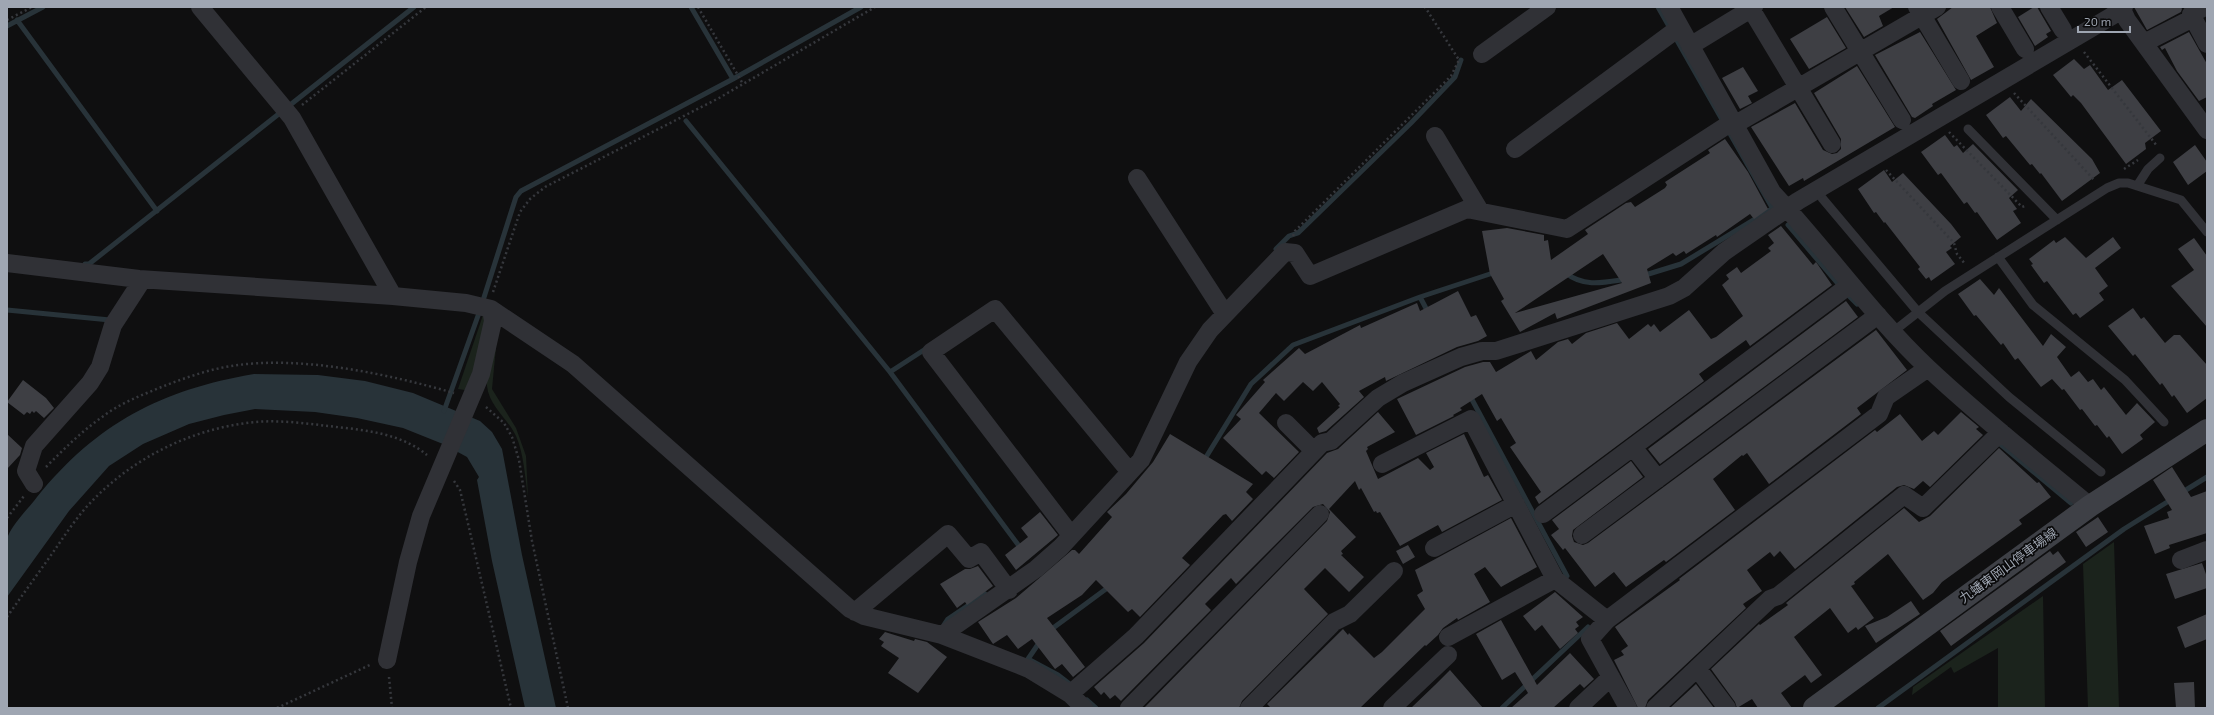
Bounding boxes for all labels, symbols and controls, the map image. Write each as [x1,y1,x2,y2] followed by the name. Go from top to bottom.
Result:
[2078,8,2130,34] scale bar
[2084,14,2111,28] text: 20 m
[1956,524,2060,606] street label: 九蟠東岡山停車場線

